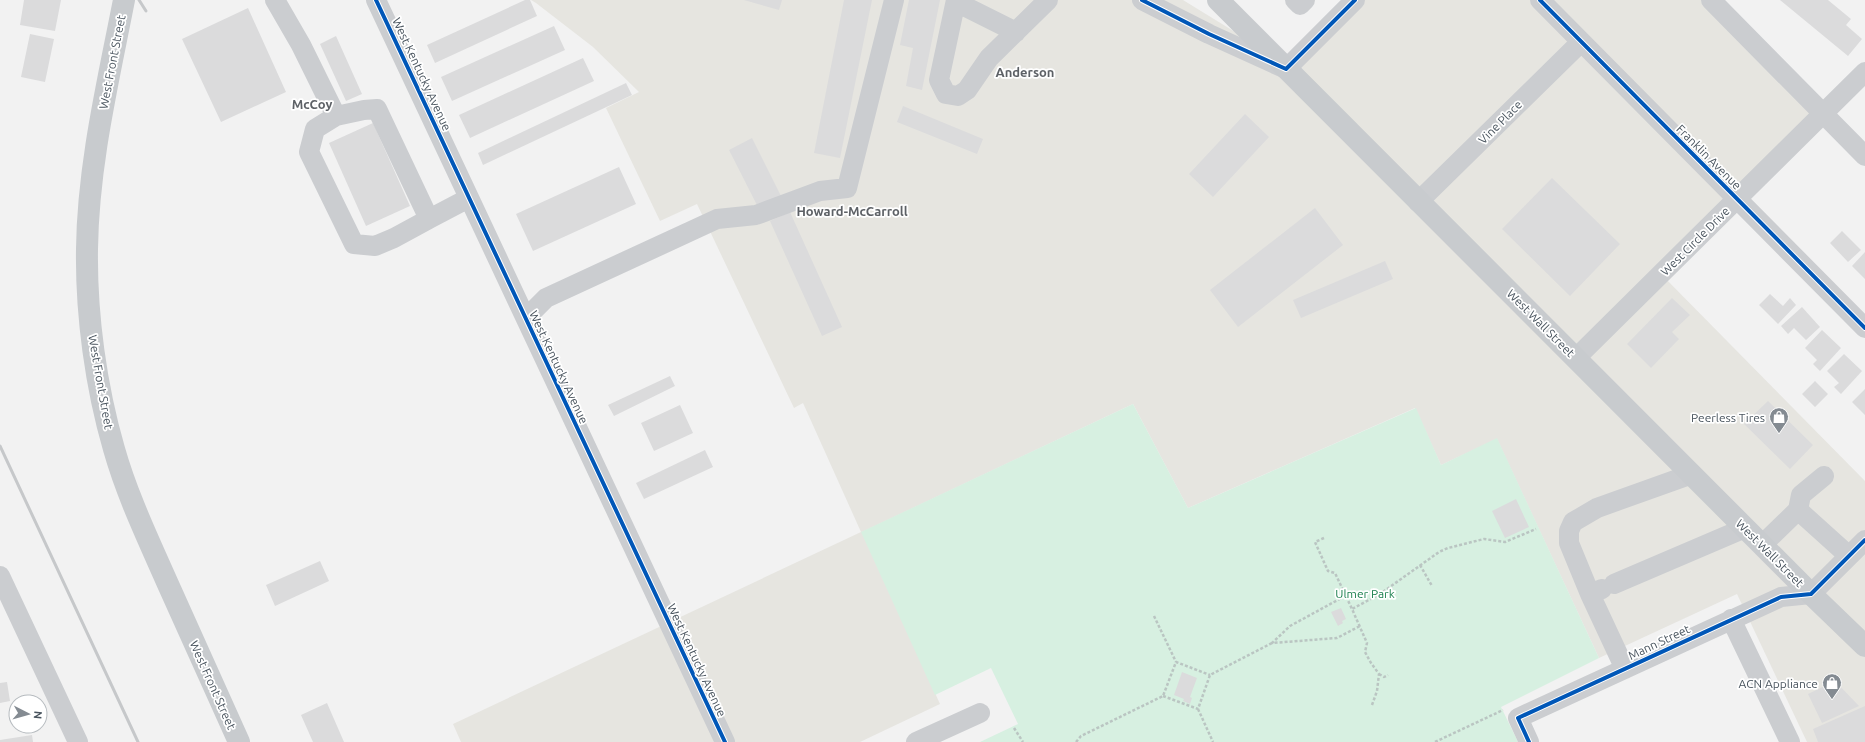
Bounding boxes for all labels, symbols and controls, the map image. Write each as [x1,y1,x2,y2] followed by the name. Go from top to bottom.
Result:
[96,14,128,110] street label: West Front Street
[390,15,454,133] street label: West Kentucky Avenue
[996,65,1054,79] district label: Anderson
[292,97,332,111] district label: McCoy
[1476,98,1524,146] street label: Vine Place
[1674,122,1744,192] street label: Franklin Avenue
[796,204,908,218] district label: Howard-McCarroll
[1658,204,1732,278] street label: West Circle Drive
[1505,287,1578,360] street label: West Wall Street
[527,308,591,426] street label: West Kentucky Avenue
[86,334,116,431] street label: West Front Street
[1768,406,1790,434] shop icon: Peerless Tires
[1691,411,1765,424] place label: Peerless Tires
[1734,517,1807,590] street label: West Wall Street
[1335,587,1395,600] park label: Ulmer Park
[665,601,729,719] street label: West Kentucky Avenue
[1626,622,1692,662] street label: Mann Street
[188,639,239,732] street label: West Front Street
[1821,672,1843,700] shop icon: ACN Appliance
[1739,677,1818,690] place label: ACN Appliance
[8,694,48,734] north arrow
[32,710,44,720] text: N

